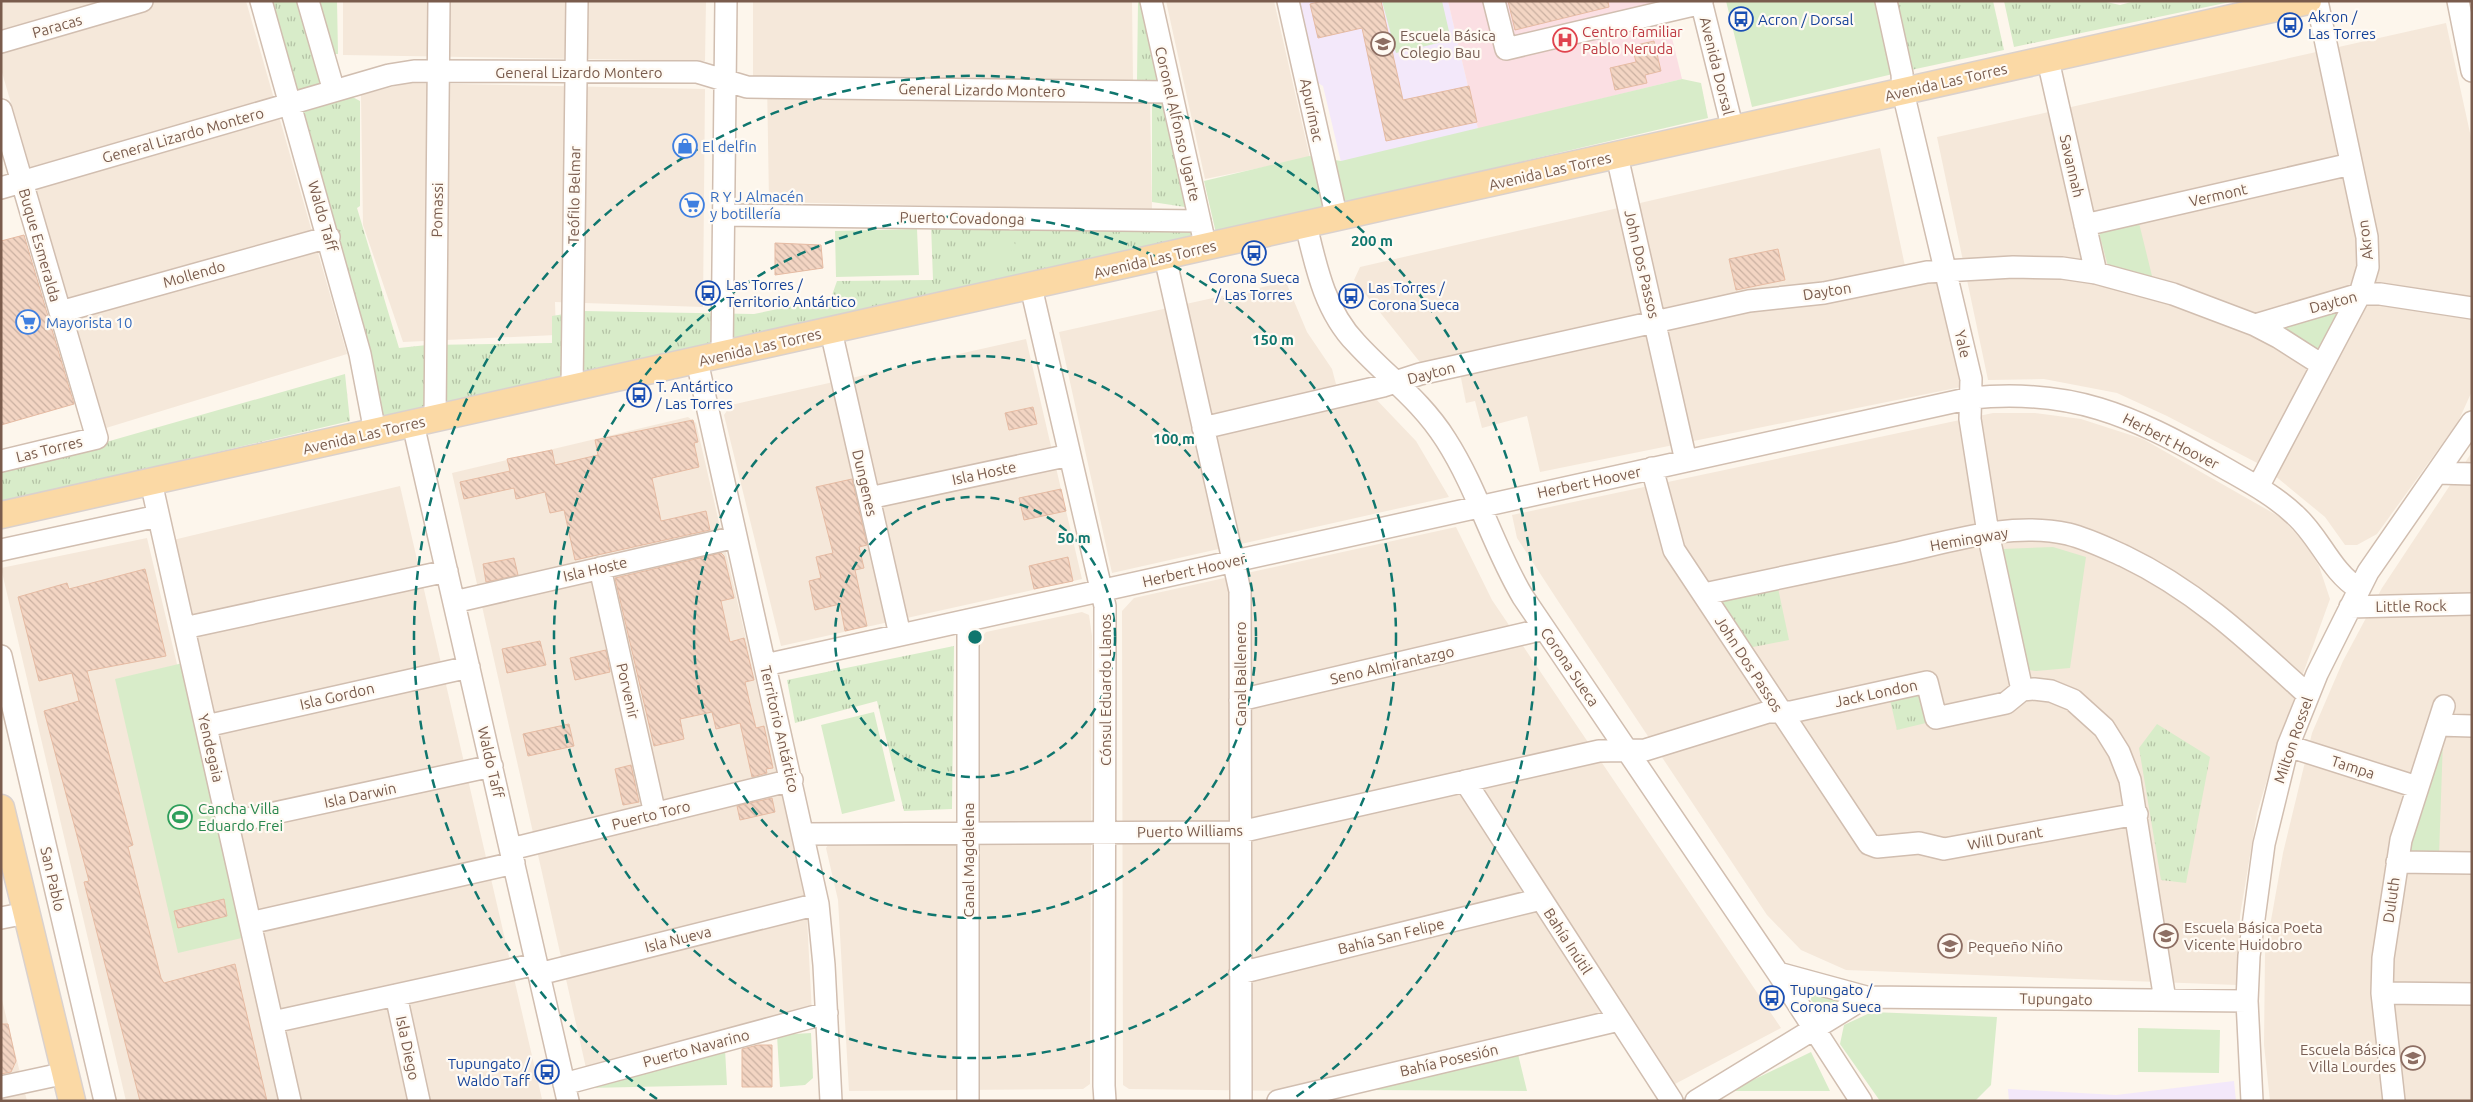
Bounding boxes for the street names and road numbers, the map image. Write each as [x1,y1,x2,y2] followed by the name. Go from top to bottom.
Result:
[30,11,84,41] street label: Paracas
[1697,15,1737,117] street label: Avenida Dorsal
[1152,45,1204,203] street label: Coronel Alfonso Ugarte
[1883,60,2009,104] street label: Avenida Las Torres
[495,64,663,81] street label: General Lizardo Montero
[1297,77,1327,143] street label: Apurímac
[898,80,1066,100] street label: General Lizardo Montero
[100,104,266,166] street label: General Lizardo Montero
[2057,133,2087,199] street label: Savannah
[565,145,583,244] street label: Teófilo Belmar
[1487,149,1613,193] street label: Avenida Las Torres
[305,179,341,254] street label: Waldo Taff
[2187,180,2249,210] street label: Vermont
[428,182,446,238] street label: Pomassi
[16,186,64,304] street label: Buque Esmeralda
[899,208,1025,228] street label: Puerto Covadonga
[1621,208,1663,320] street label: John Dos Passos
[2354,219,2376,261] street label: Akron
[1092,237,1218,281] street label: Avenida Las Torres
[161,257,227,291] street label: Mollendo
[1802,279,1852,303] street label: Dayton
[2307,287,2359,317] street label: Dayton
[697,325,823,369] street label: Avenida Las Torres
[1952,328,1974,360] street label: Yale
[1405,358,1457,388] street label: Dayton
[2120,409,2222,473] street label: Herbert Hoover
[301,413,427,457] street label: Avenida Las Torres
[14,433,84,465] street label: Las Torres
[849,448,881,518] street label: Dungenes
[950,458,1018,488] street label: Isla Hoste
[1536,463,1643,501] street label: Herbert Hoover
[1929,524,2009,554] street label: Hemingway
[1141,550,1248,590] street label: Herbert Hoover
[561,553,629,585] street label: Isla Hoste
[2375,597,2447,615] street label: Little Rock
[1712,613,1786,715] street label: John Dos Passos
[1097,614,1114,766] street label: Cónsul Eduardo Llanos
[1232,621,1249,727] street label: Canal Ballenero
[1537,624,1603,710] street label: Corona Sueca
[1328,642,1456,688] street label: Seno Almirantazgo
[613,661,643,721] street label: Porvenir
[757,664,803,794] street label: Territorio Antártico
[1833,676,1919,710] street label: Jack London
[298,679,376,713] street label: Isla Gordon
[2270,694,2316,786] street label: Milton Rossel
[195,712,227,784] street label: Yendegaia
[474,724,508,800] street label: Waldo Taff
[2329,752,2377,782] street label: Tampa
[322,779,398,811] street label: Isla Darwin
[610,797,692,833] street label: Puerto Toro
[960,803,977,917] street label: Canal Magdalena
[1137,822,1243,840] street label: Puerto Williams
[1966,823,2044,853] street label: Will Durant
[37,845,69,913] street label: San Pablo
[2379,876,2403,924] street label: Duluth
[1540,905,1596,977] street label: Bahía Inútil
[1336,915,1446,957] street label: Bahía San Felipe
[643,923,713,955] street label: Isla Nueva
[2019,990,2093,1008] street label: Tupungato
[393,1014,423,1082] street label: Isla Diego
[641,1026,751,1070] street label: Puerto Navarino
[1398,1040,1500,1080] street label: Bahía Posesión

